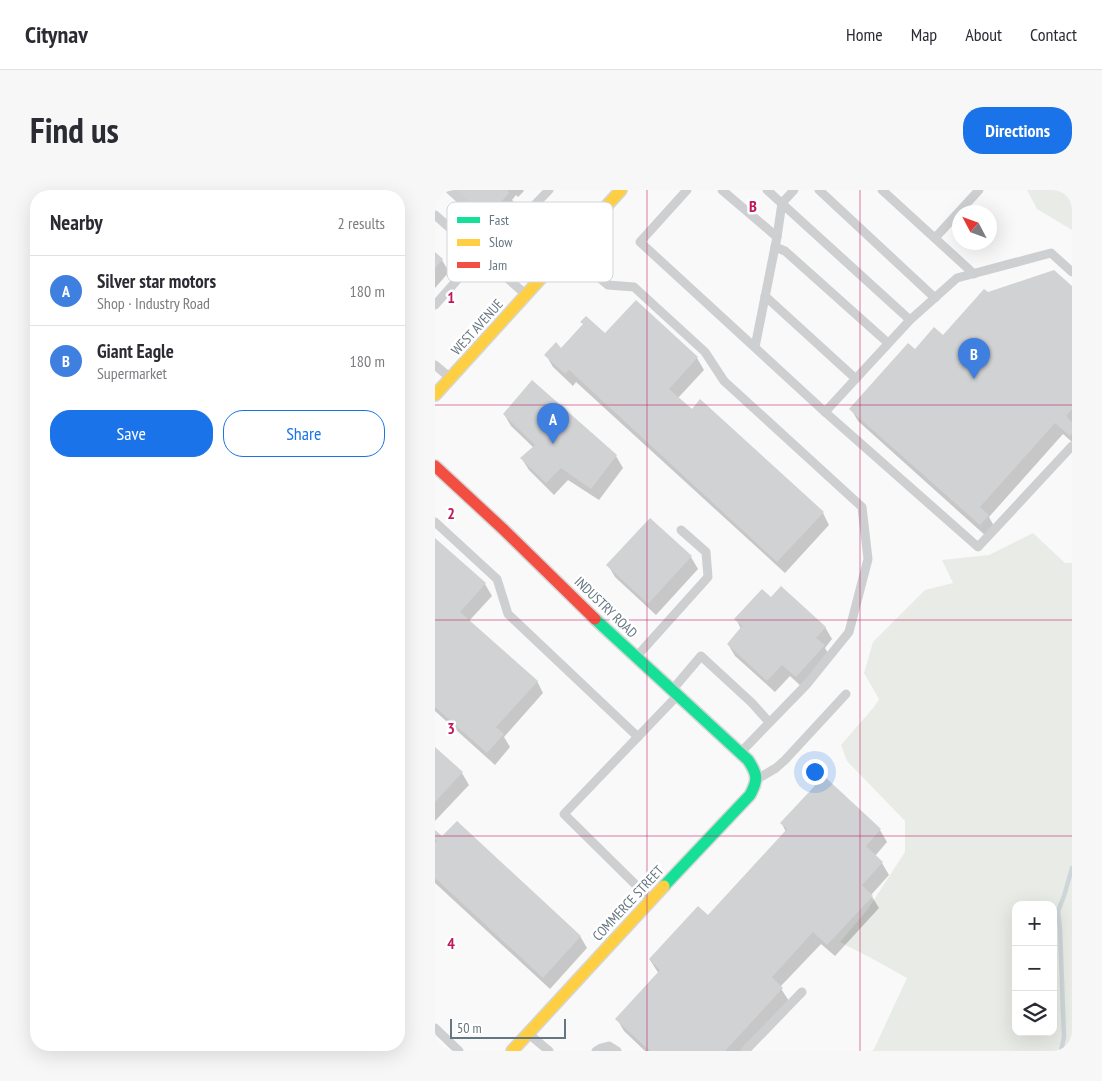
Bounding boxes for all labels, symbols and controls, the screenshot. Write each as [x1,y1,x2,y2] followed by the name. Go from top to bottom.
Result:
[25,19,88,50] text: Citynav
[846,23,883,46] text: Home
[911,23,937,46] text: Map
[965,23,1002,46] text: About
[1030,23,1077,46] text: Contact
[30,107,119,153] text: Find us
[963,107,1072,154] button: Directions
[749,196,757,216] text: B
[447,202,613,282] legend
[952,205,997,250] north arrow
[50,209,103,236] text: Nearby
[489,211,509,229] text: Fast
[338,213,385,233] text: 2 results
[489,233,513,251] text: Slow
[488,256,507,274] text: Jam
[97,269,216,293] text: Silver star motors
[62,281,70,301] text: A
[350,281,385,301] text: 180 m
[447,287,455,307] text: 1
[97,293,210,313] text: Shop · Industry Road
[447,295,507,359] street label: WEST AVENUE
[958,338,990,379] pin: B
[97,339,174,363] text: Giant Eagle
[62,351,70,371] text: B
[350,351,385,371] text: 180 m
[97,363,167,383] text: Supermarket
[537,403,569,444] pin: A
[50,410,213,457] button: Save
[223,410,385,457] button: Share
[447,503,455,523] text: 2
[571,573,641,641] street label: INDUSTRY ROAD
[447,718,455,738] text: 3
[802,759,828,785] your location
[588,861,668,944] street label: COMMERCE STREET
[1012,901,1057,1036] map controls
[1012,901,1057,946] button: +
[447,933,455,953] text: 4
[1012,946,1057,991] button: −
[1012,991,1057,1036] button: layers
[450,1016,566,1039] scale bar
[457,1019,482,1037] text: 50 m

